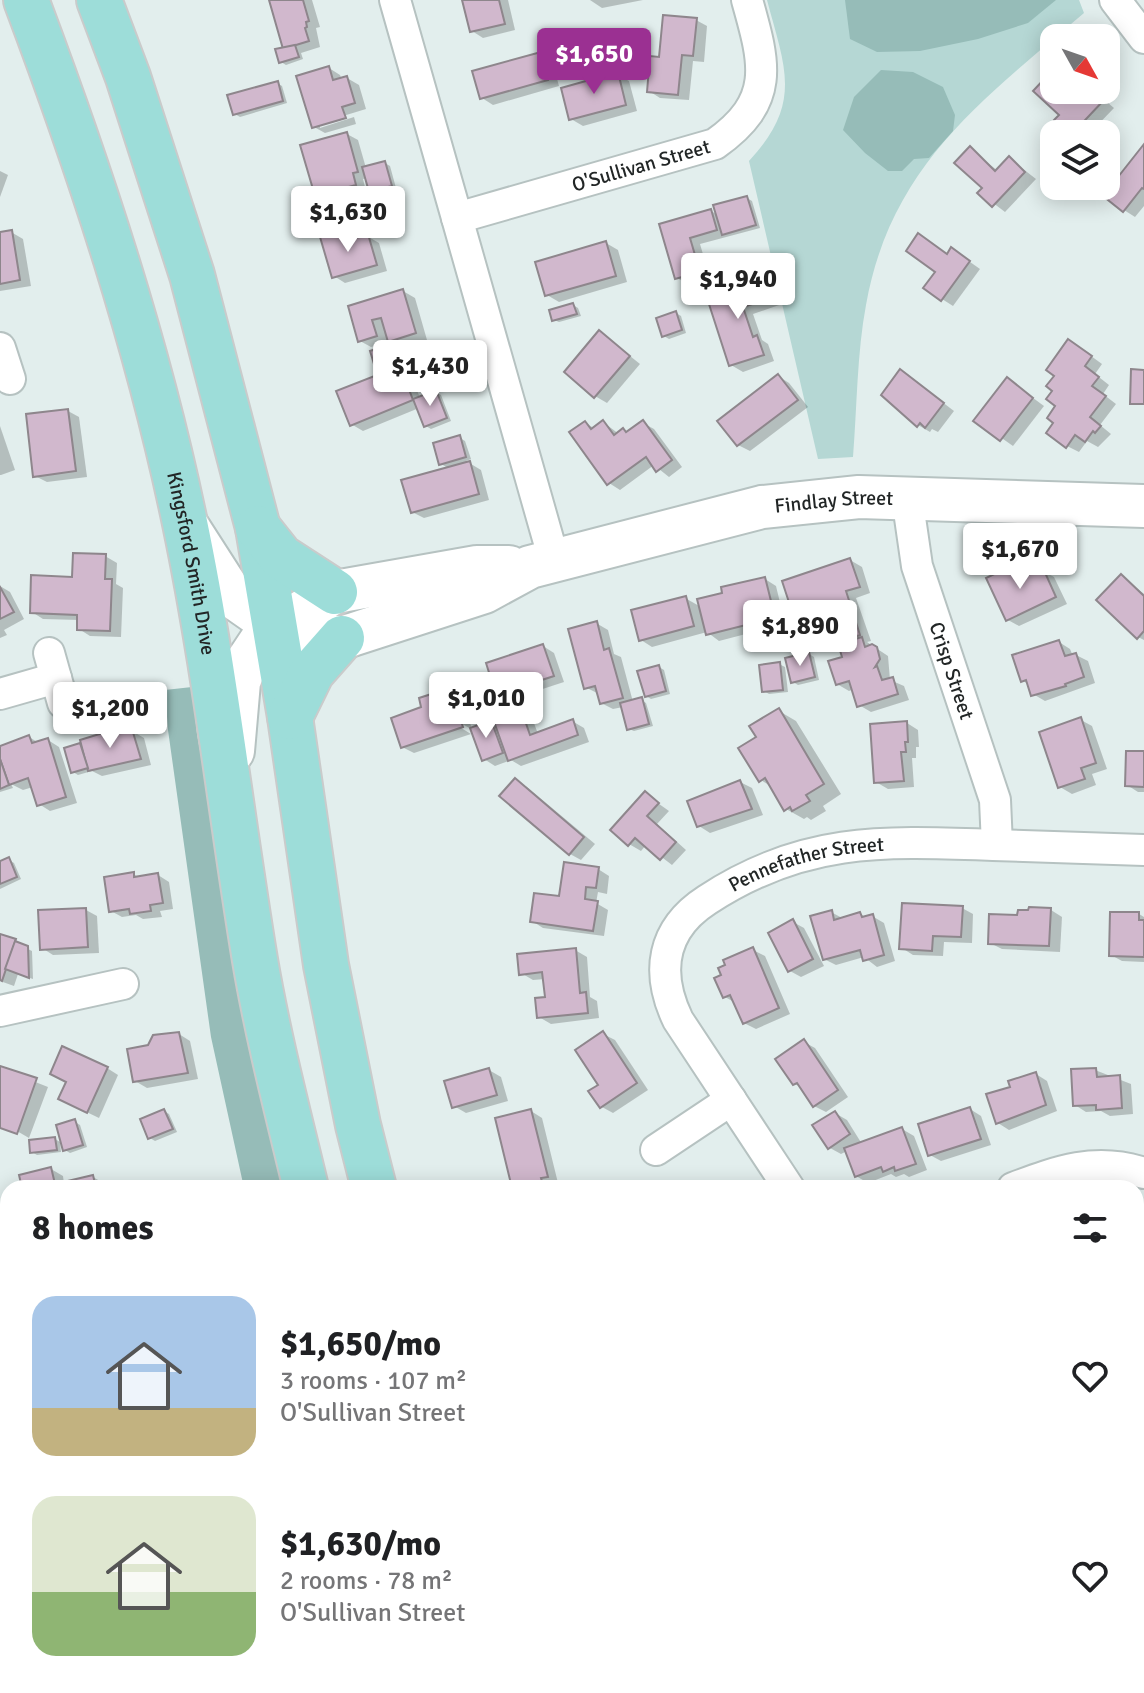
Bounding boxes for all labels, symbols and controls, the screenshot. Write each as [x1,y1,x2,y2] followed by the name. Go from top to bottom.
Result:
[1040,24,1120,104] north arrow
[1040,24,1120,200] map controls
[529,28,659,96] pin: $1,650
[555,38,633,70] text: $1,650
[1040,120,1120,200] button: layers
[569,134,713,197] street label: O'Sullivan Street
[283,186,413,254] pin: $1,630
[309,196,387,228] text: $1,630
[673,253,803,321] pin: $1,940
[699,263,777,295] text: $1,940
[365,340,495,408] pin: $1,430
[391,350,469,382] text: $1,430
[161,469,221,657] street label: Kingsford Smith Drive
[773,485,894,519] street label: Findlay Street
[955,523,1085,591] pin: $1,670
[981,533,1059,565] text: $1,670
[735,600,865,668] pin: $1,890
[761,610,839,642] text: $1,890
[924,619,979,723] street label: Crisp Street
[421,672,551,740] pin: $1,010
[45,682,175,750] pin: $1,200
[447,682,525,714] text: $1,010
[71,692,149,724] text: $1,200
[724,832,884,897] street label: Pennefather Street
[1068,1206,1112,1250] icon: filters
[32,1207,153,1249] text: 8 homes
[280,1323,441,1365] text: $1,650/mo
[96,1328,192,1424] icon: home
[1068,1354,1112,1398] icon: heart
[280,1365,467,1397] text: 3 rooms · 107 m²
[280,1397,465,1429] text: O'Sullivan Street
[280,1523,441,1565] text: $1,630/mo
[96,1528,192,1624] icon: home
[1068,1554,1112,1598] icon: heart
[280,1565,453,1597] text: 2 rooms · 78 m²
[280,1597,465,1629] text: O'Sullivan Street

